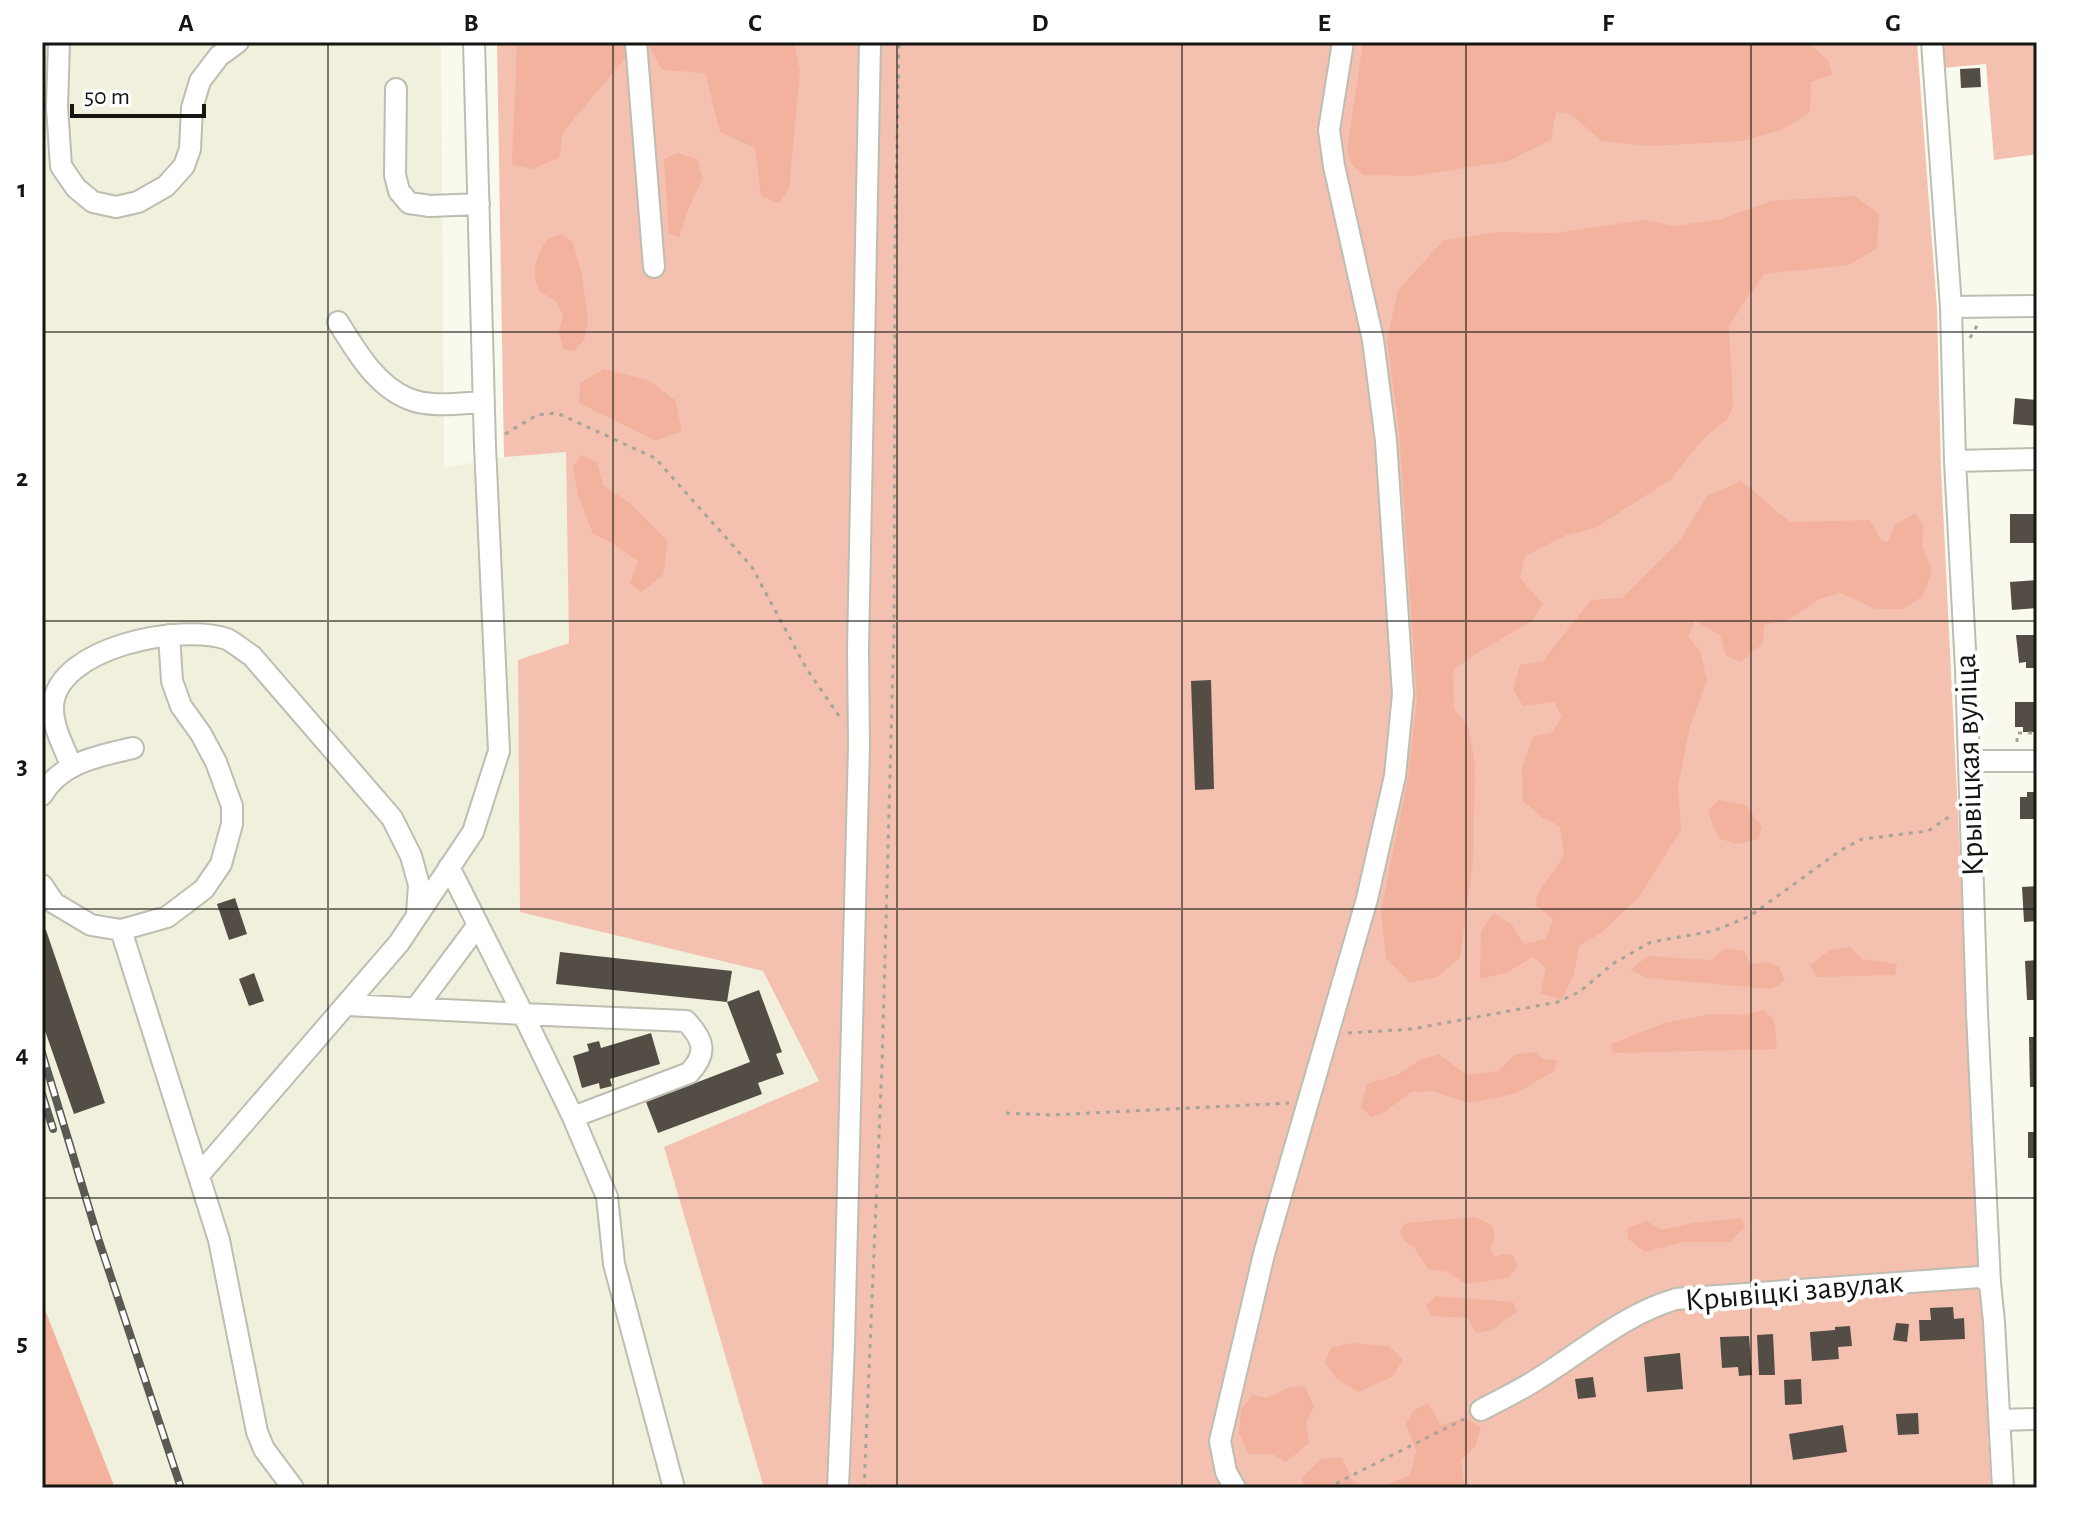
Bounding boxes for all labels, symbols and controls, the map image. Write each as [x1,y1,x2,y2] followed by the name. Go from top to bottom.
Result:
[178,10,194,36] text: A
[463,10,479,36] text: B
[748,10,762,36] text: C
[1031,10,1049,36] text: D
[1317,10,1331,36] text: E
[1602,10,1615,36] text: F
[1885,10,1901,36] text: G
[72,68,204,118] scale bar
[84,85,130,109] text: 50 m
[17,176,27,202] text: 1
[16,465,28,491] text: 2
[1949,653,1989,877] street label: Крывіцкая вуліца
[16,753,28,779] text: 3
[15,1041,29,1067] text: 4
[1684,1265,1905,1316] street label: Крывіцкі завулак
[16,1330,28,1356] text: 5

